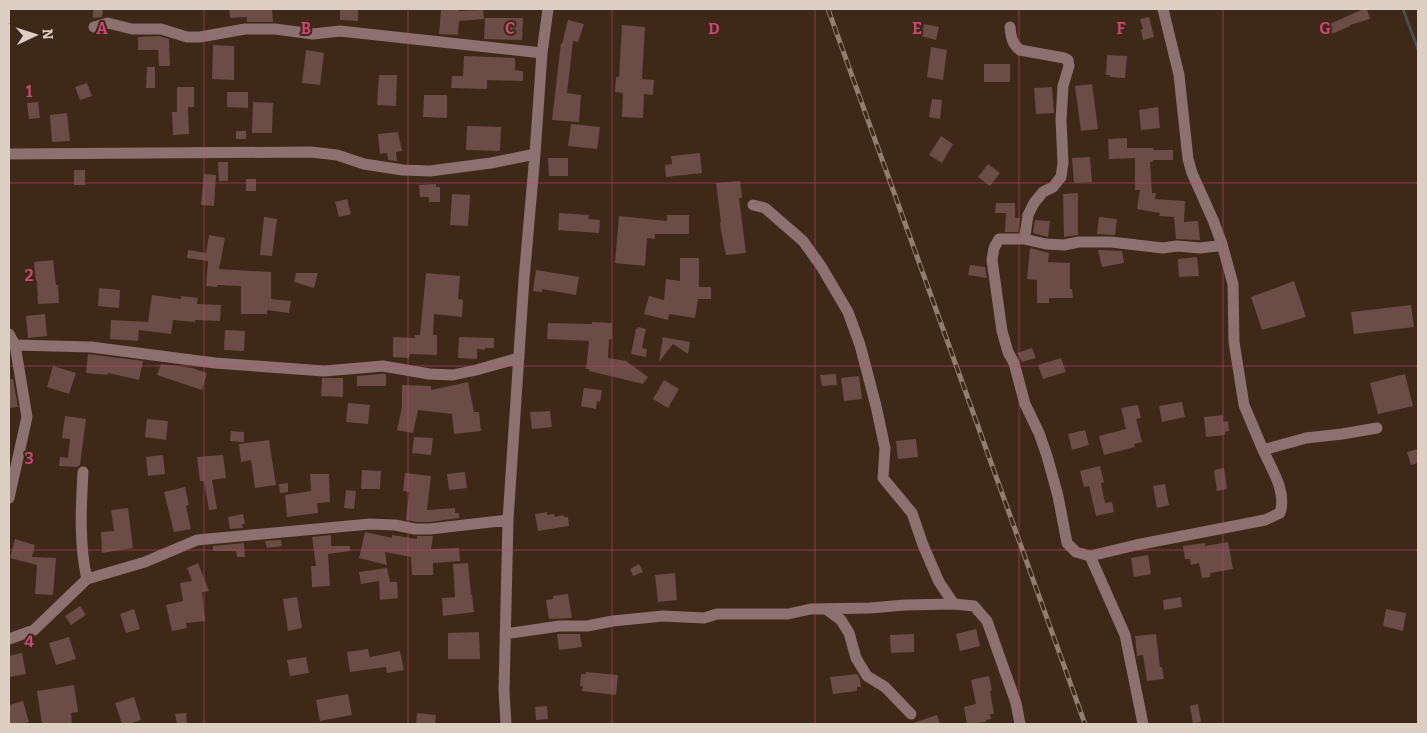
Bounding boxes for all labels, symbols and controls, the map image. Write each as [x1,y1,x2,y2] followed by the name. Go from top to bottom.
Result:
[10,10,60,60] north arrow
[96,19,108,38] text: A
[301,19,311,38] text: B
[505,19,515,38] text: C
[708,19,720,38] text: D
[912,19,922,38] text: E
[1117,19,1126,38] text: F
[1319,19,1331,38] text: G
[39,28,56,40] text: N
[26,82,33,101] text: 1
[24,266,34,285] text: 2
[24,449,34,468] text: 3
[24,632,34,651] text: 4

